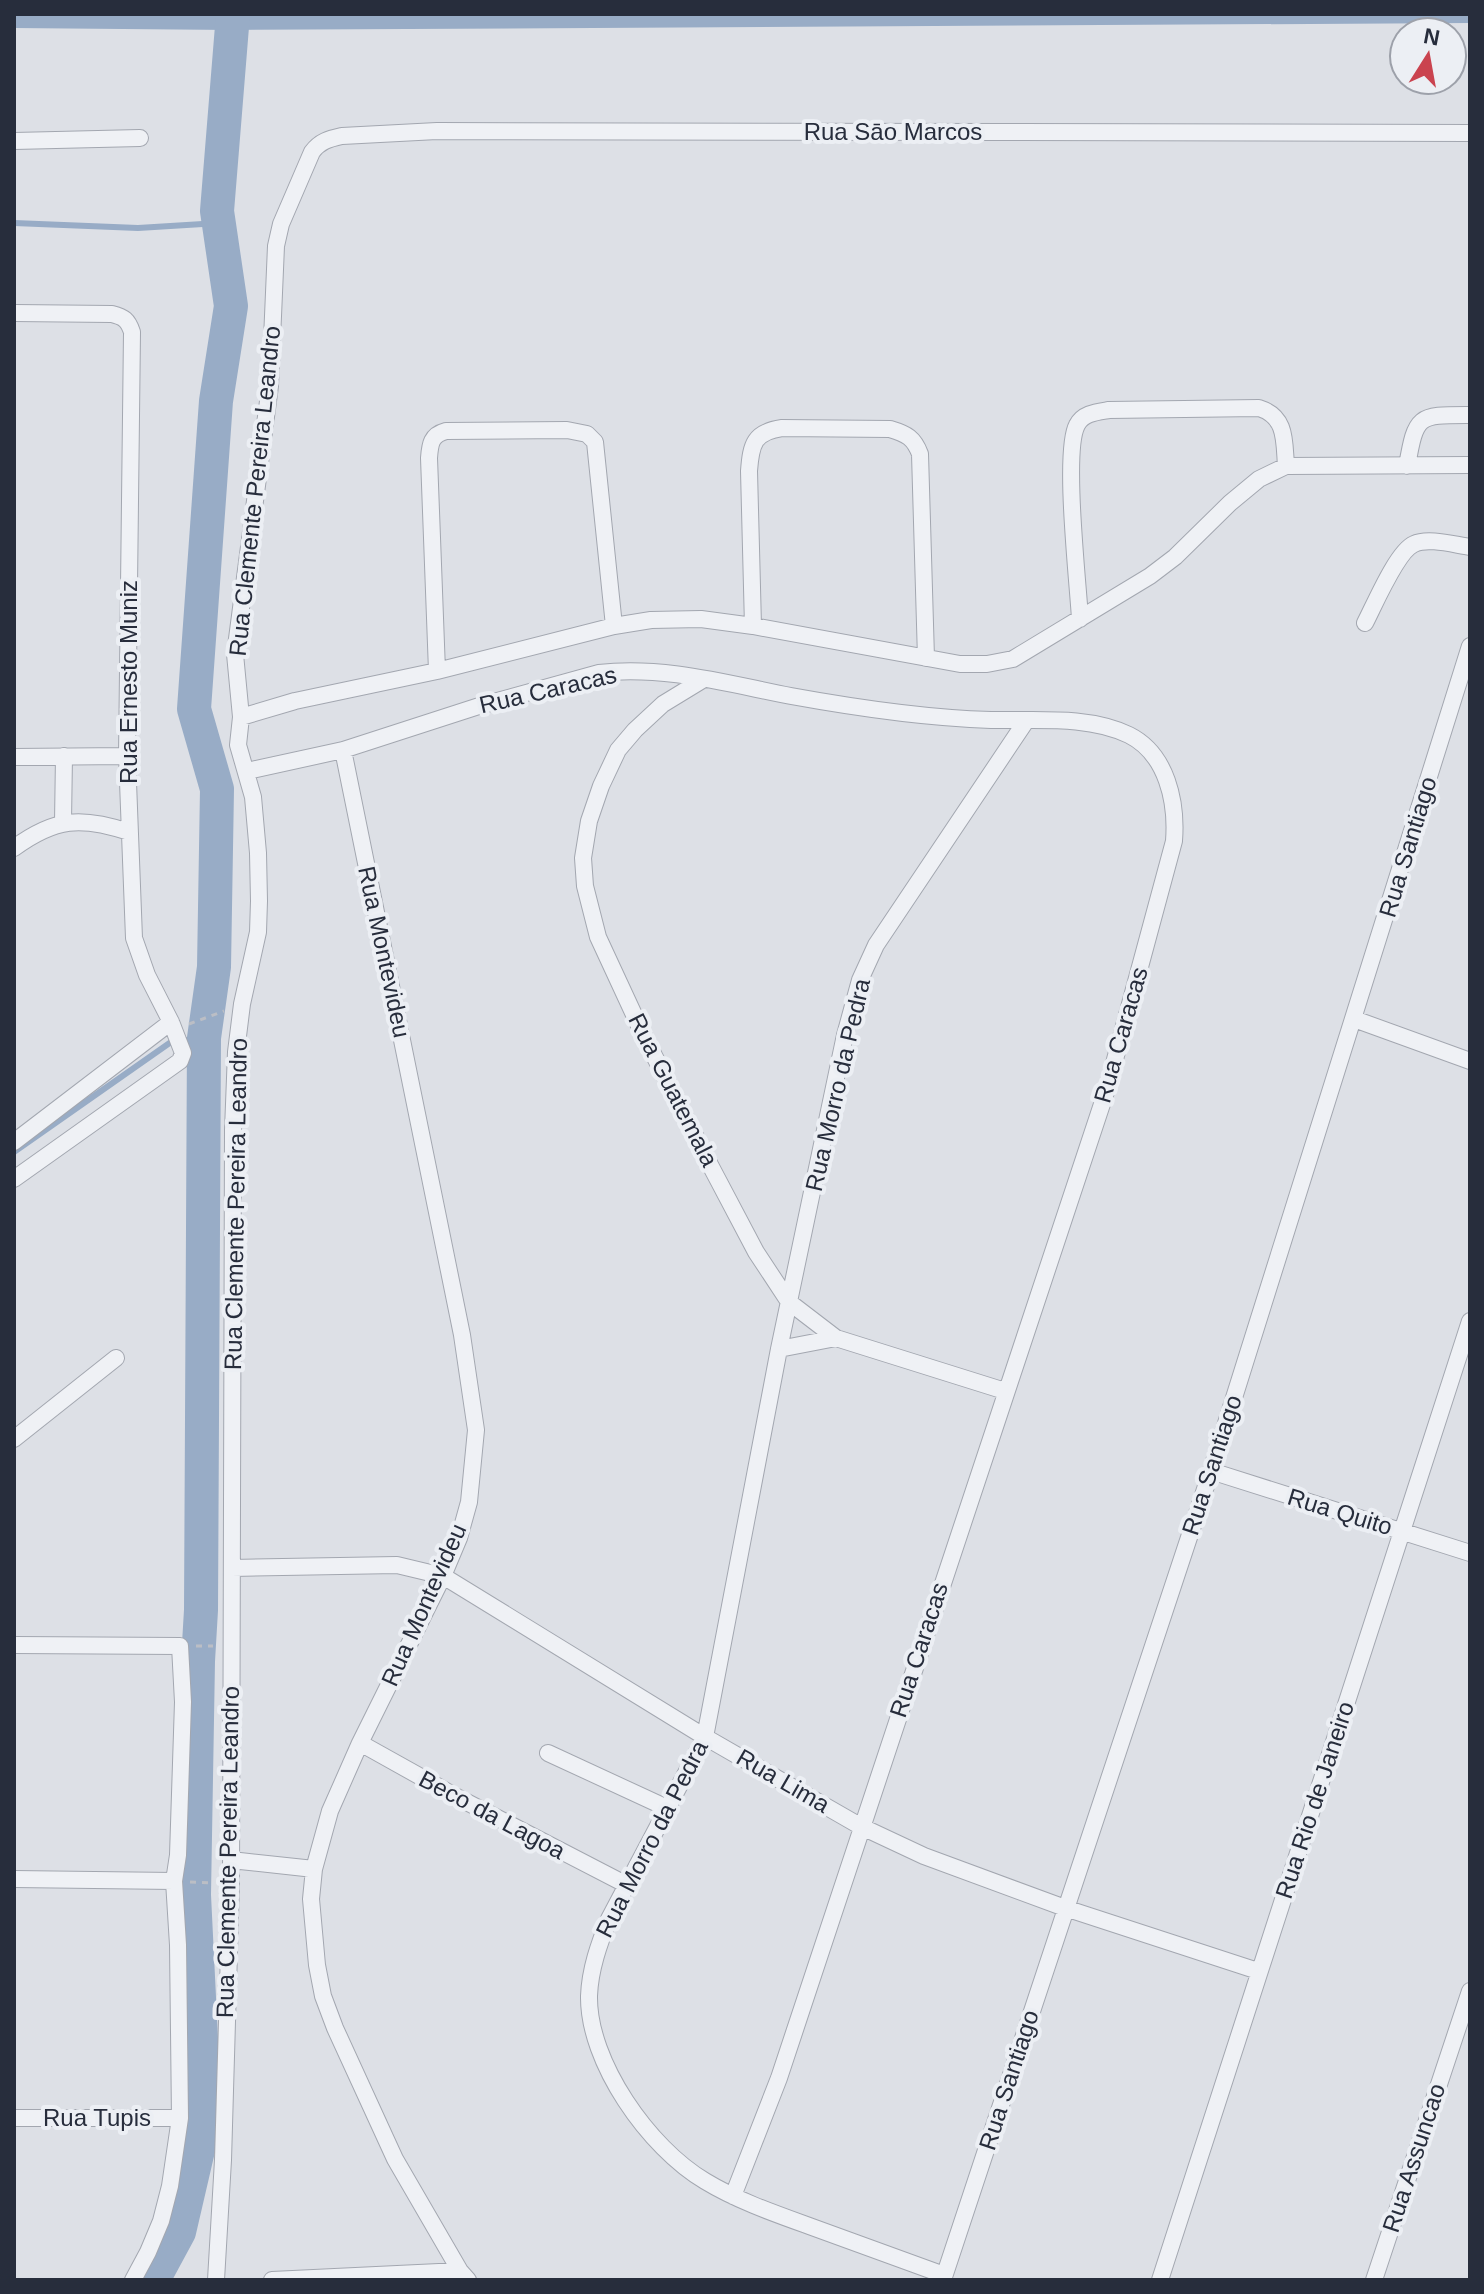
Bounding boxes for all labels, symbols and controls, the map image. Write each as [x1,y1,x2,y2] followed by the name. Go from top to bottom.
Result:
[1388,16,1468,96] north arrow
[1422,23,1442,51] text: N
[804,118,982,145] street label: Rua Sāo Marcos
[224,324,285,658] street label: Rua Clemente Pereira Leandro
[115,580,142,784] street label: Rua Ernesto Muniz
[477,661,619,718] street label: Rua Caracas
[1373,773,1442,920] street label: Rua Santiago
[353,864,416,1040] street label: Rua Montevideu
[1088,964,1153,1106] street label: Rua Caracas
[800,975,875,1194] street label: Rua Morro da Pedra
[623,1009,724,1171] street label: Rua Guatemala
[219,1038,252,1370] street label: Rua Clemente Pereira Leandro
[1176,1392,1247,1538] street label: Rua Santiago
[1285,1483,1396,1540] street label: Rua Quito
[376,1519,471,1690] street label: Rua Montevideu
[884,1579,953,1721] street label: Rua Caracas
[211,1686,244,2018] street label: Rua Clemente Pereira Leandro
[1270,1698,1359,1902] street label: Rua Rio de Janeiro
[590,1735,713,1942] street label: Rua Morro da Pedra
[732,1743,835,1818] street label: Rua Lima
[415,1765,570,1865] street label: Beco da Lagoa
[973,2007,1044,2153] street label: Rua Santiago
[1377,2080,1450,2236] street label: Rua Assuncao
[43,2104,151,2131] street label: Rua Tupis

